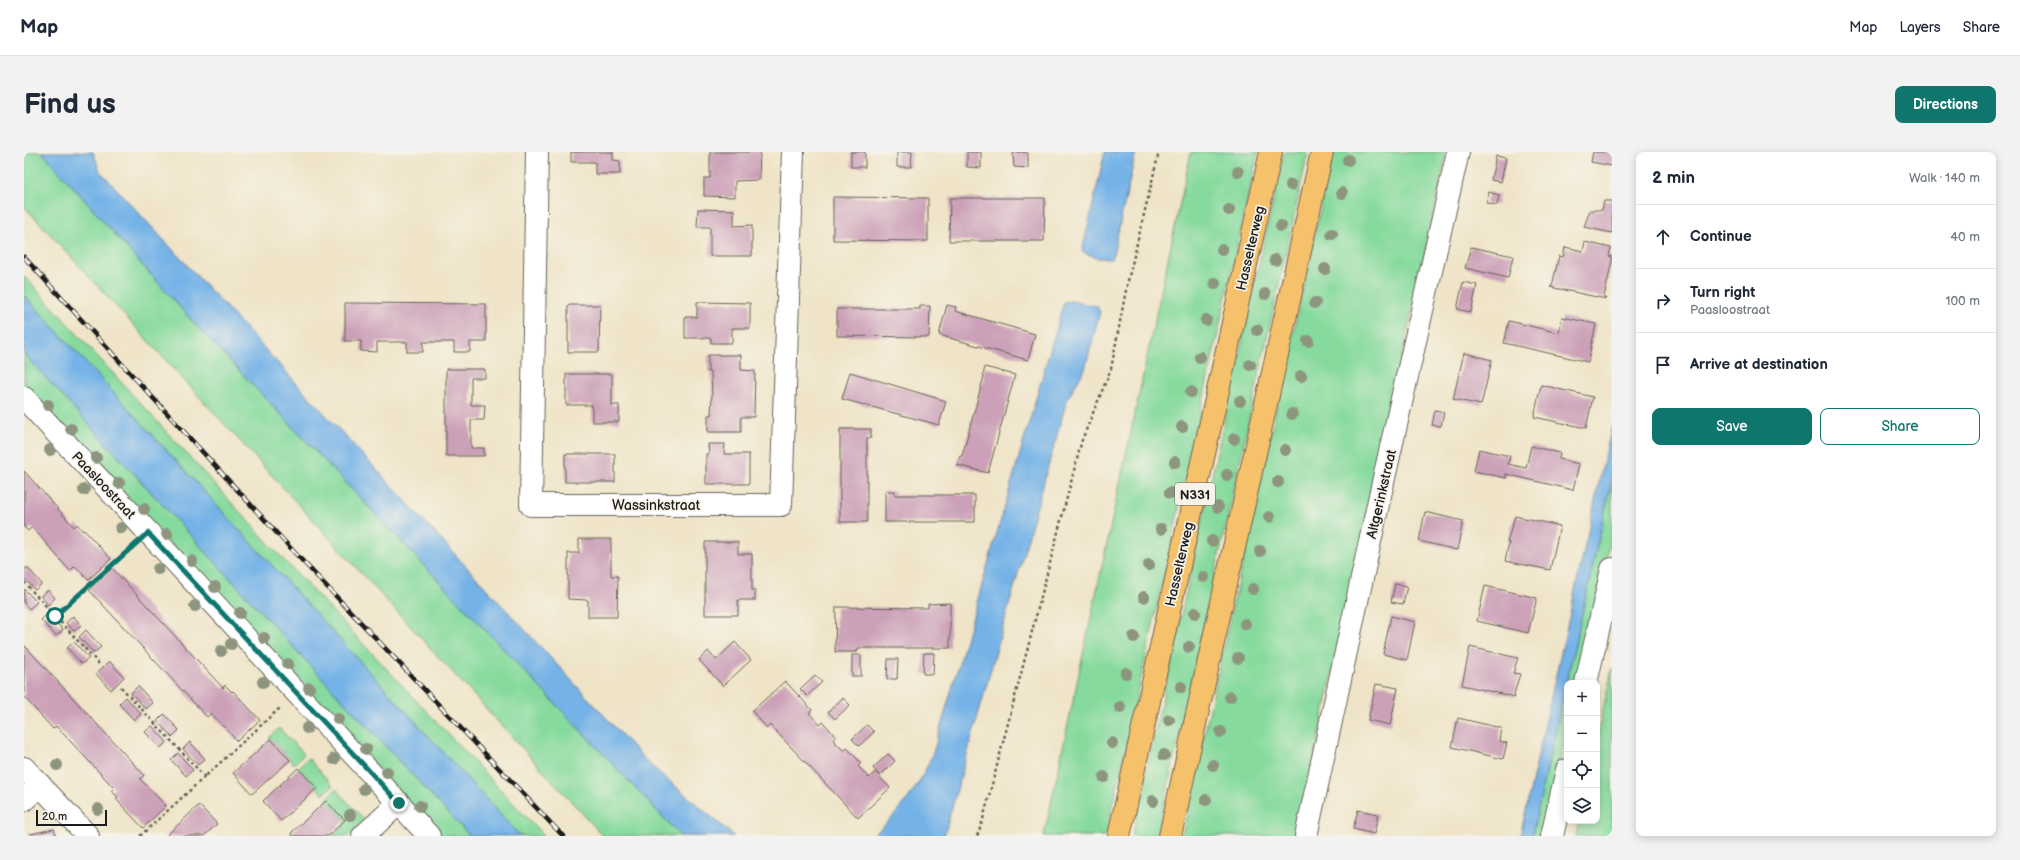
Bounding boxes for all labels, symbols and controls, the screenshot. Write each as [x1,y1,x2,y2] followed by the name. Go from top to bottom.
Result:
[20,16,58,39] text: Map
[1849,19,1877,36] text: Map
[1899,19,1941,36] text: Layers
[1963,19,2000,36] text: Share
[1895,86,1996,123] button: Directions
[24,88,116,121] text: Find us
[1652,168,1695,188] text: 2 min
[1909,170,1980,186] text: Walk · 140 m
[1232,204,1268,292] street label: Hasselterweg
[1652,226,1674,248] icon: ahead
[1690,227,1752,246] text: Continue
[1950,229,1980,245] text: 40 m
[1690,283,1755,302] text: Turn right
[1652,290,1674,312] icon: right
[1945,293,1980,309] text: 100 m
[1690,302,1770,318] text: Paasloostraat
[1652,354,1674,376] icon: arrive
[1690,355,1828,374] text: Arrive at destination
[1652,408,1812,445] button: Save
[1820,408,1980,445] button: Share
[1363,447,1400,540] street label: Altgerinkstraat
[68,448,140,523] street label: Paasloostraat
[1175,483,1215,505] road number: N331
[612,497,701,514] street label: Wassinkstraat
[1161,520,1197,608] street label: Hasselterweg
[46,607,64,625] route start
[1564,680,1600,824] map controls
[1564,680,1600,716] button: +
[1564,716,1600,752] button: −
[1564,752,1600,788] button: locate
[1564,788,1600,824] button: layers
[390,794,408,812] route end
[36,808,107,827] scale bar
[42,810,67,823] text: 20 m

